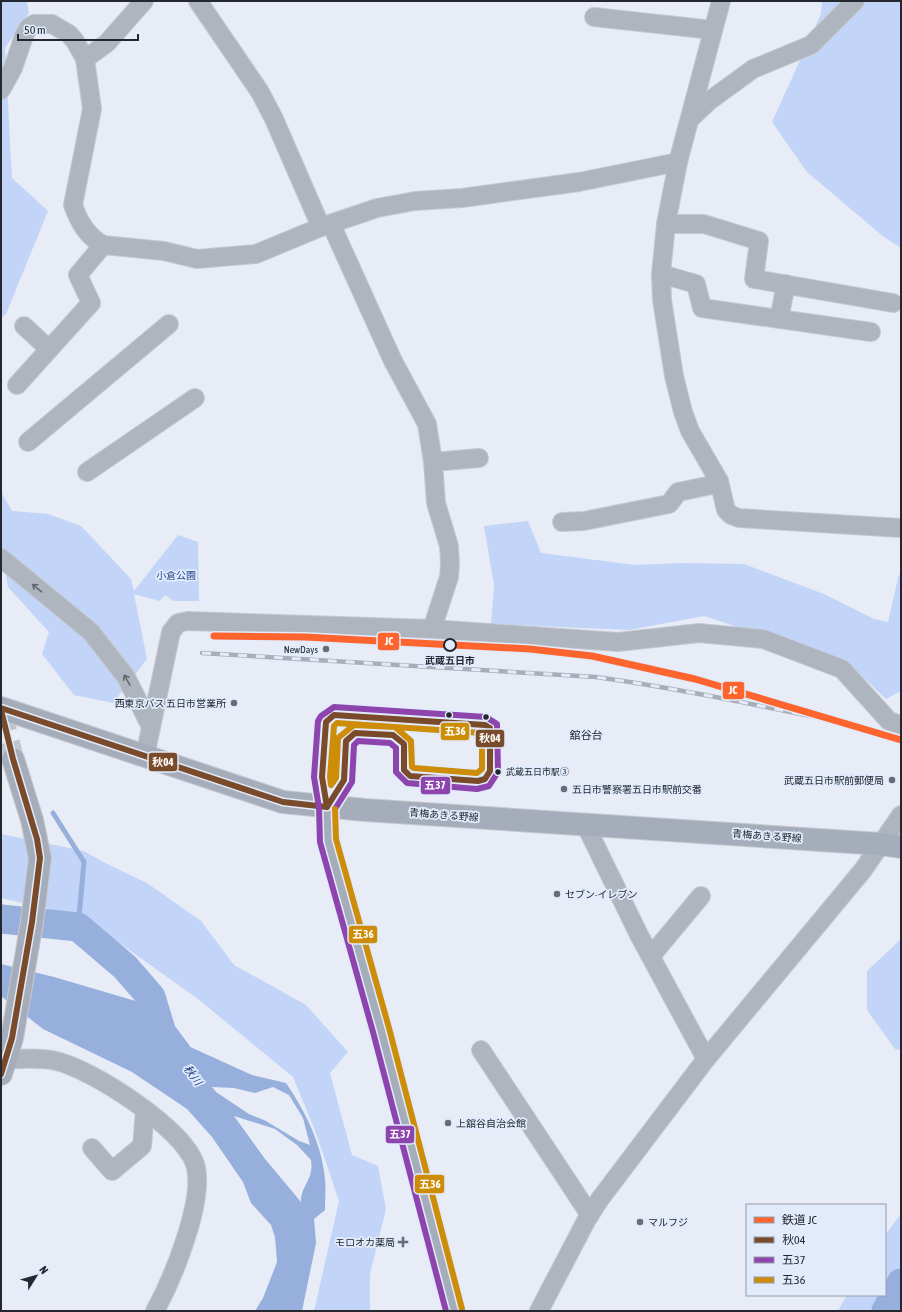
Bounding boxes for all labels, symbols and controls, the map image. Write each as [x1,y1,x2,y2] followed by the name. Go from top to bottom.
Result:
[18,16,138,42] scale bar
[24,23,46,37] text: 50 m
[156,570,196,581] park label: 小倉公園
[32,583,43,592] one-way arrow
[377,632,400,651] line badge: JC
[384,635,393,647] text: JC
[443,638,457,652] marker: 武蔵五日市
[284,644,318,655] place label: NewDays
[321,644,331,654] marker: NewDays
[425,655,475,666] place label: 武蔵五日市
[122,674,130,686] one-way arrow
[722,681,745,700] line badge: JC
[728,684,737,696] text: JC
[115,698,226,709] place label: 西東京バス 五日市営業所
[229,698,239,708] marker: 西東京バス 五日市営業所
[444,710,454,720] unlabelled marker
[481,712,491,722] unlabelled marker
[440,722,470,741] line badge: 五36
[444,725,466,737] text: 五36
[475,729,505,748] line badge: 秋04
[570,729,603,741] district label: 舘谷台
[479,732,501,744] text: 秋04
[148,752,178,772] line badge: 秋04
[152,756,174,768] text: 秋04
[493,767,503,777] marker: 武蔵五日市駅③
[506,767,569,777] place label: 武蔵五日市駅③
[784,775,884,786] place label: 武蔵五日市駅前郵便局
[887,775,897,785] marker: 武蔵五日市駅前郵便局
[420,776,451,795] line badge: 五37
[424,779,446,791] text: 五37
[559,784,569,794] marker: 五日市警察署五日市駅前交番
[572,784,702,795] place label: 五日市警察署五日市駅前交番
[409,807,479,823] street label: 青梅あきる野線
[732,828,802,844] street label: 青梅あきる野線
[552,889,562,899] marker: セブン-イレブン
[565,889,638,900] place label: セブン-イレブン
[348,925,378,944] line badge: 五36
[352,928,374,940] text: 五36
[182,1063,205,1088] water label: 秋川
[443,1118,453,1128] marker: 上舘谷自治会館
[456,1118,526,1129] place label: 上舘谷自治会館
[385,1125,415,1144] line badge: 五37
[389,1128,411,1140] text: 五37
[414,1174,445,1194] line badge: 五36
[419,1178,441,1190] text: 五36
[746,1204,886,1296] legend
[782,1213,817,1227] text: 鉄道 JC
[635,1217,645,1227] marker: マルフジ
[648,1217,688,1228] place label: マルフジ
[782,1233,806,1247] text: 秋04
[335,1237,395,1248] place label: モロオカ薬局
[398,1237,408,1247] marker: モロオカ薬局
[782,1253,806,1267] text: 五37
[16,1256,56,1296] north arrow
[37,1264,51,1276] text: N
[782,1273,806,1287] text: 五36

